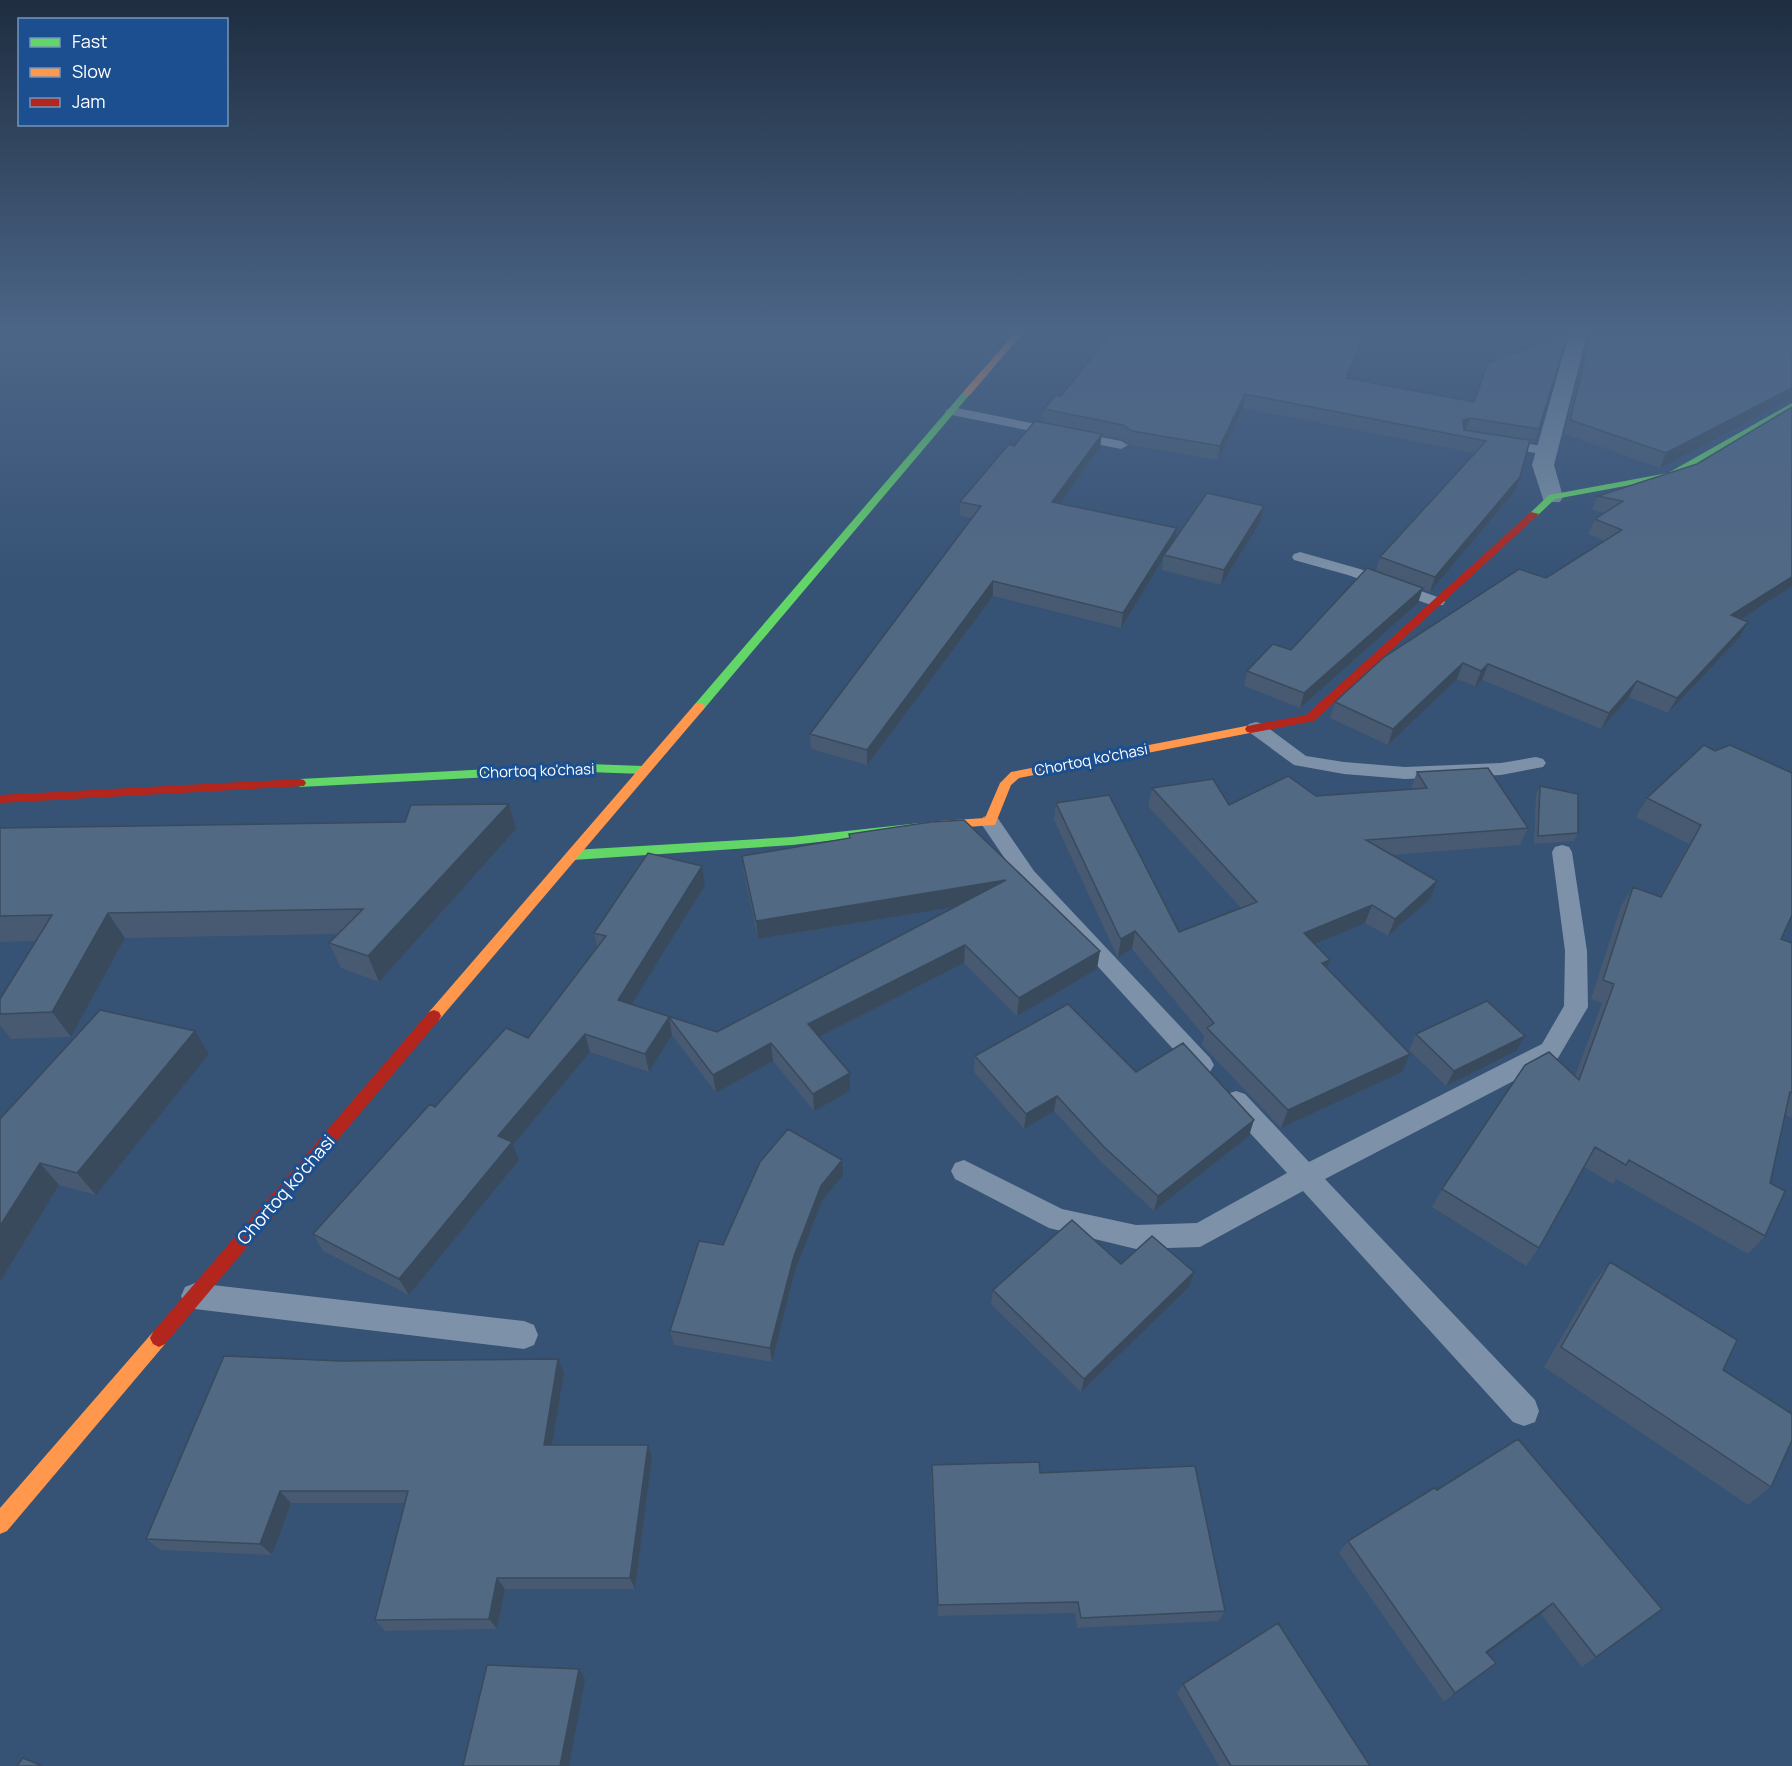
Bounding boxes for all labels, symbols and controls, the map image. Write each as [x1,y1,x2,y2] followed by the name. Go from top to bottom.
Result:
[18,18,228,126] legend
[72,29,107,53] text: Fast
[72,59,112,83] text: Slow
[72,89,106,113] text: Jam
[1032,738,1149,781] street label: Chortoq ko'chasi
[479,758,595,783] street label: Chortoq ko'chasi
[231,1129,340,1249] street label: Chortoq ko'chasi

